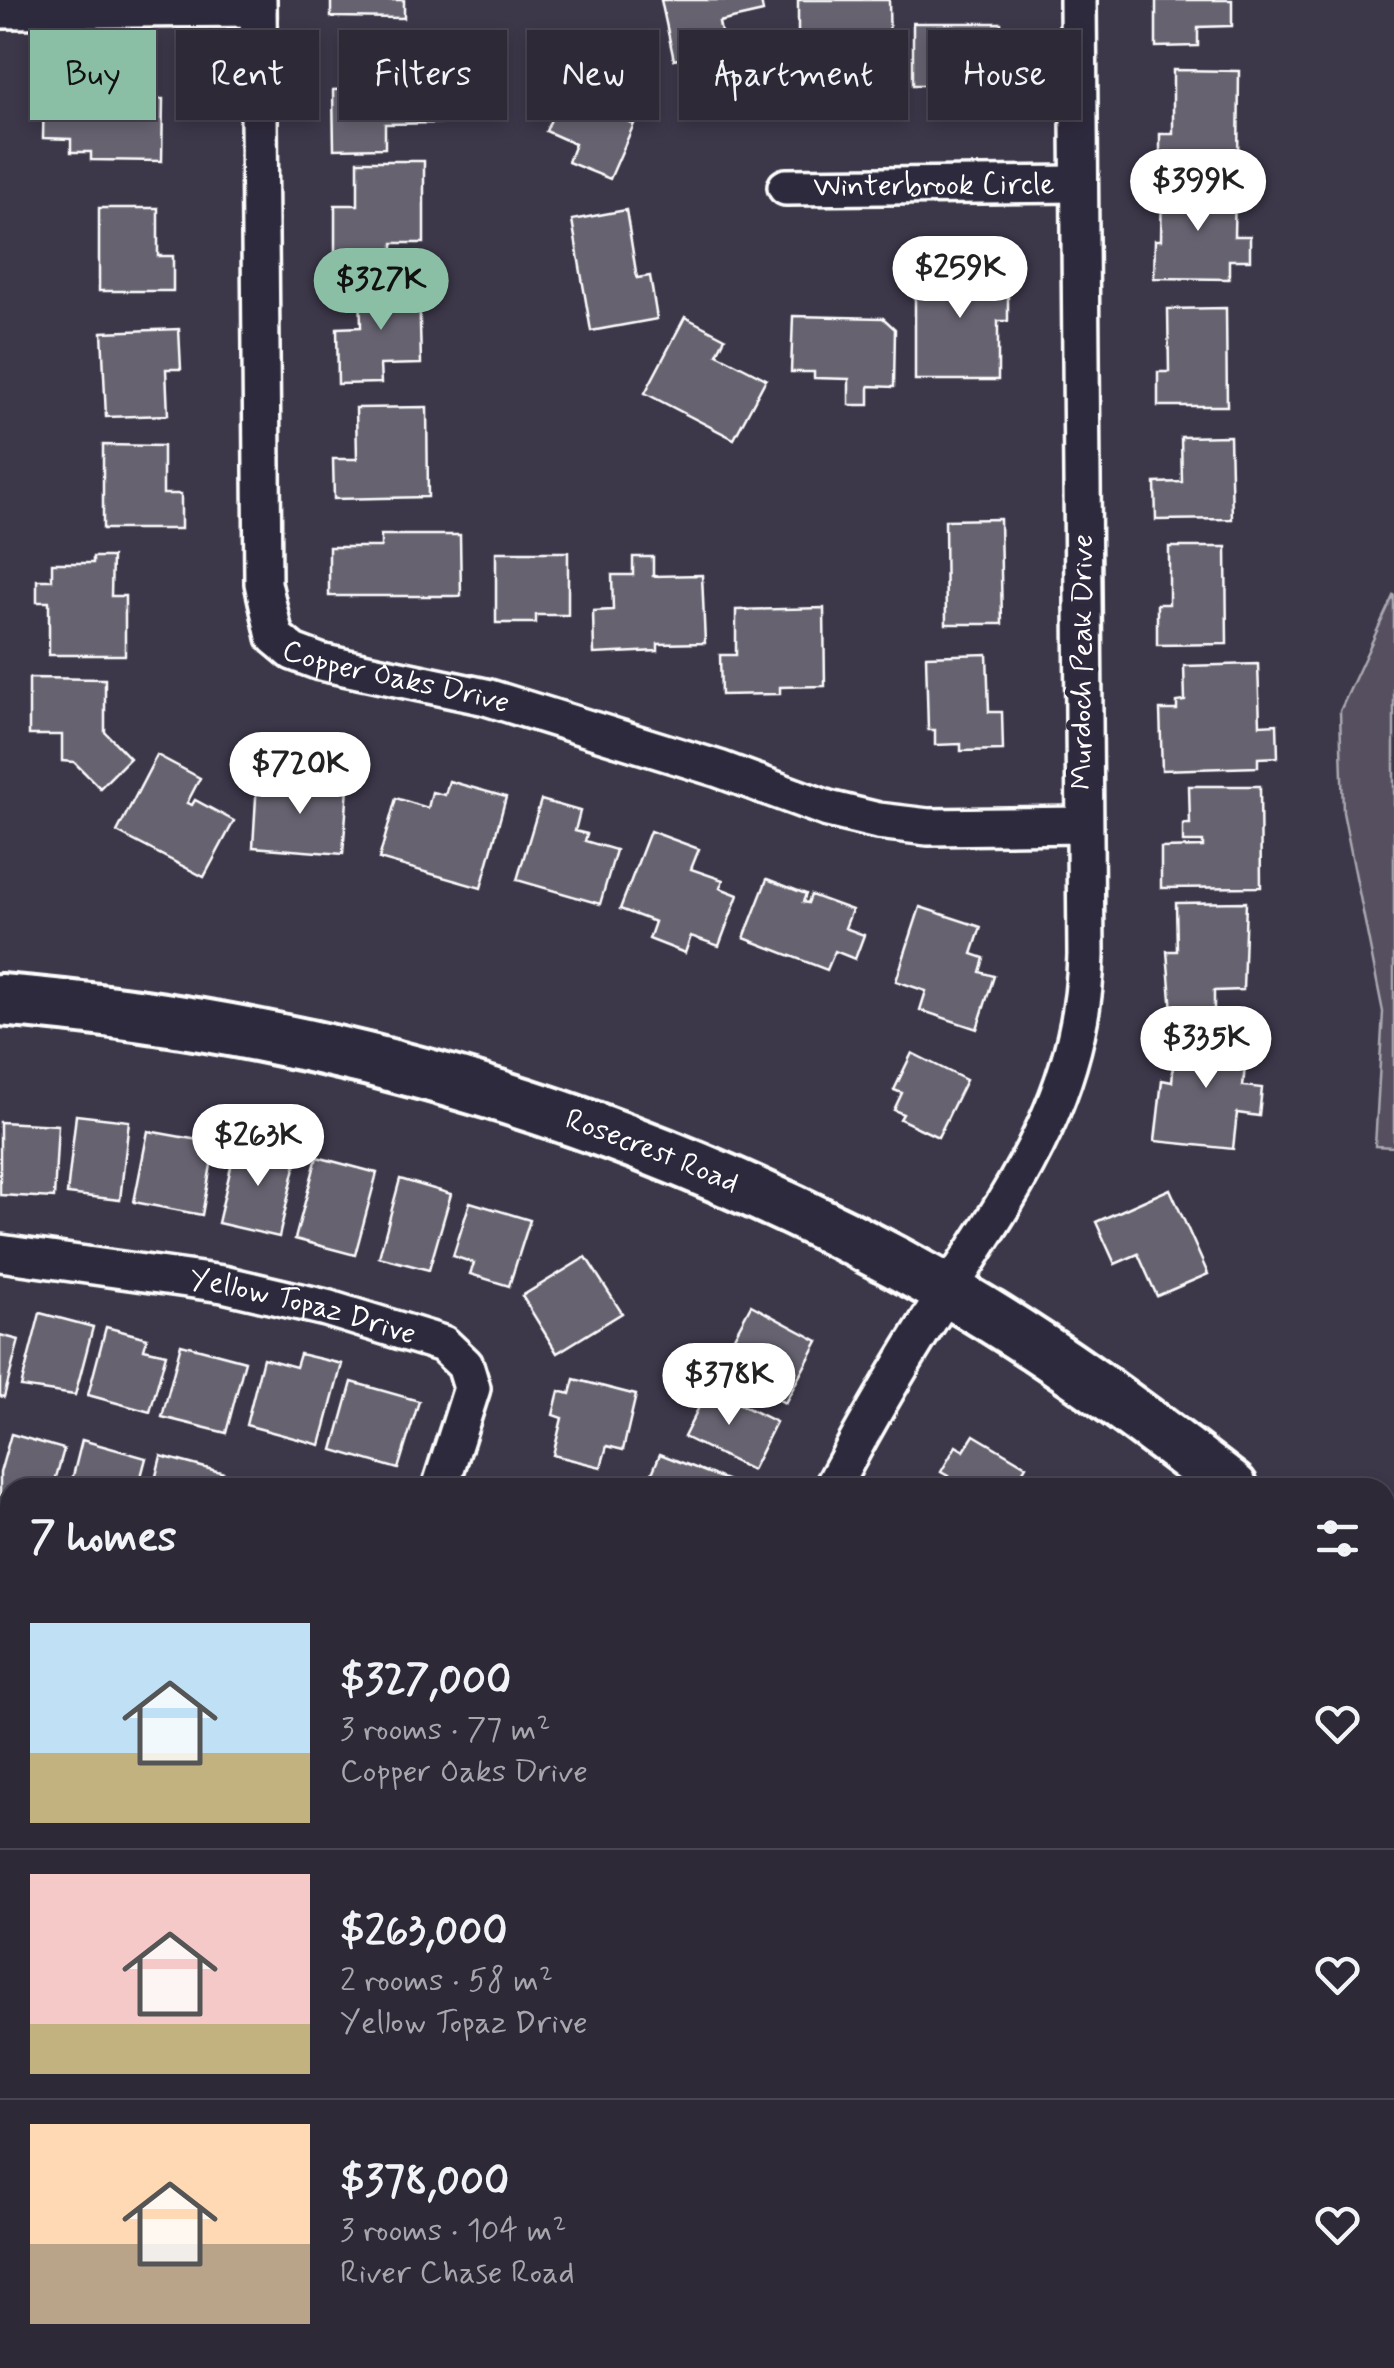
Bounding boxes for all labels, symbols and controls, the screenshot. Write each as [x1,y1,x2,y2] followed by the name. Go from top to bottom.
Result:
[30,30,156,120] chip: Buy
[176,30,319,120] chip: Rent
[339,30,507,120] chip: Filters
[527,30,659,120] chip: New
[679,30,908,120] chip: Apartment
[928,30,1081,120] chip: House
[1128,149,1268,234] pin: $399K
[1152,160,1244,202] text: $399K
[813,165,1055,206] street label: Winterbrook Circle
[890,236,1030,321] pin: $259K
[915,247,1005,289] text: $259K
[311,248,451,333] pin: $327K
[336,259,426,301] text: $327K
[1063,534,1102,790] street label: Murdoch Peak Drive
[277,630,515,723] street label: Copper Oaks Drive
[230,732,370,817] pin: $720K
[252,743,348,785] text: $720K
[1136,1006,1276,1091] pin: $335K
[1162,1017,1250,1059] text: $335K
[560,1100,745,1203] street label: Rosecrest Road
[188,1104,328,1189] pin: $263K
[214,1115,302,1157] text: $263K
[187,1260,421,1354] street label: Yellow Topaz Drive
[659,1343,799,1428] pin: $378K
[684,1354,774,1396] text: $378K
[30,1511,177,1566] text: 7 homes
[1310,1511,1365,1566] icon: filters
[340,1654,511,1709] text: $327,000
[110,1663,230,1783] icon: home
[1310,1696,1365,1751] icon: heart
[340,1709,551,1751] text: 3 rooms · 77 m²
[340,1751,588,1793] text: Copper Oaks Drive
[340,1905,508,1960] text: $263,000
[110,1914,230,2034] icon: home
[1310,1947,1365,2002] icon: heart
[340,1960,553,2002] text: 2 rooms · 58 m²
[340,2002,588,2044] text: Yellow Topaz Drive
[340,2155,509,2210] text: $378,000
[110,2164,230,2284] icon: home
[1310,2197,1365,2252] icon: heart
[340,2210,566,2252] text: 3 rooms · 104 m²
[340,2252,575,2294] text: River Chase Road

